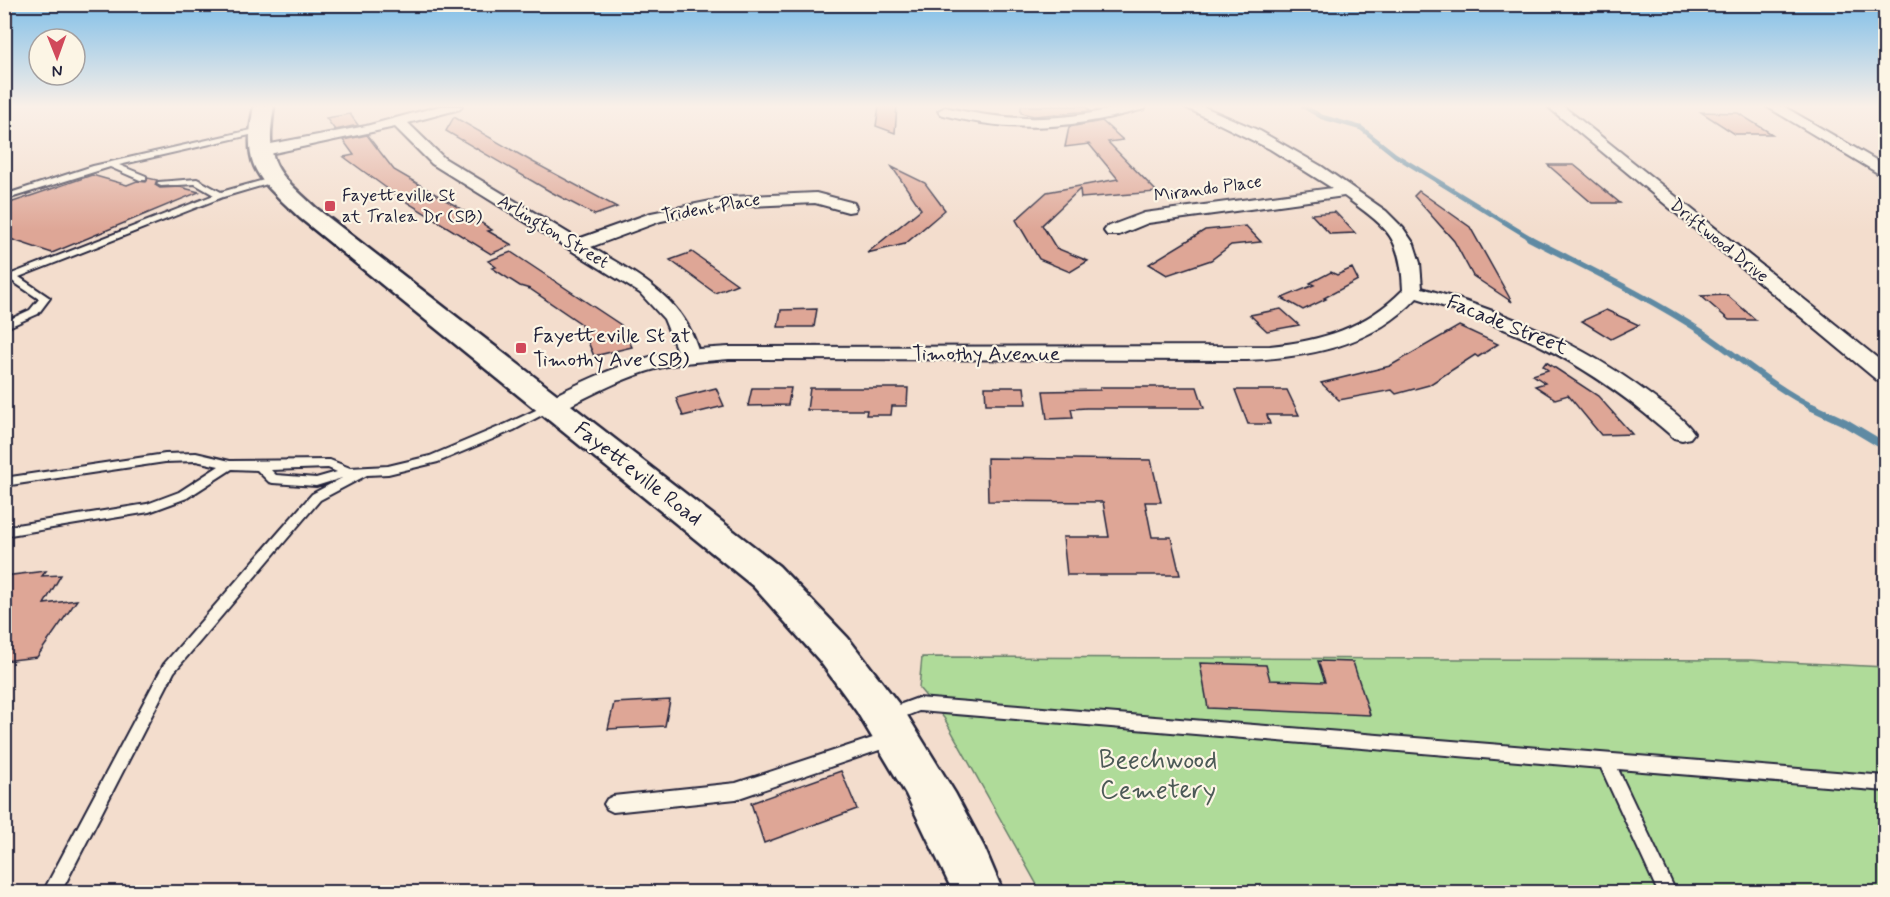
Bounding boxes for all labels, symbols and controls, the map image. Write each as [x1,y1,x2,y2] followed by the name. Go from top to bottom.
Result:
[27,27,87,87] north arrow
[52,60,63,81] text: N
[1152,170,1264,208] street label: Mirando Place
[342,184,483,229] place label: Fayetteville St at Tralea Dr (SB)
[660,188,762,228] street label: Trident Place
[492,189,613,277] street label: Arlington Street
[1664,194,1774,288] street label: Driftwood Drive
[323,199,337,213] marker: Fayetteville St at Tralea Dr (SB)
[1443,288,1572,362] street label: Facade Street
[533,322,691,374] place label: Fayetteville St at Timothy Ave (SB)
[912,340,1060,368] street label: Timothy Avenue
[514,341,528,355] marker: Fayetteville St at Timothy Ave (SB)
[568,415,708,533] street label: Fayetteville Road
[1099,744,1217,808] park label: Beechwood Cemetery

